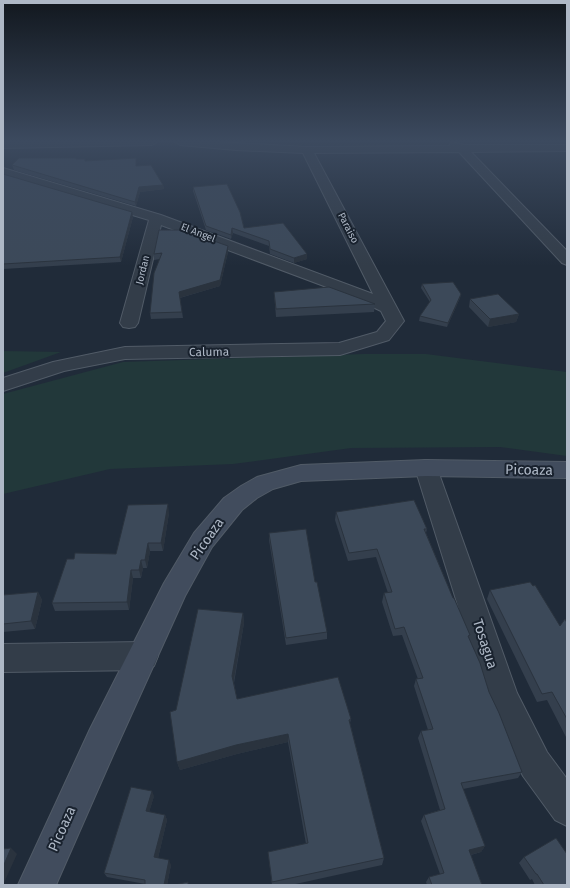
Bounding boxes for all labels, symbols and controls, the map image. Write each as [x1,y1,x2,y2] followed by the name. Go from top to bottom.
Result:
[335,211,361,246] street label: Paraiso
[179,221,217,245] street label: El Angel
[134,254,152,286] street label: Jordan
[189,345,229,359] street label: Caluma
[505,461,553,479] street label: Picoaza
[186,515,228,563] street label: Picoaza
[469,617,501,671] street label: Tosagua
[45,804,79,854] street label: Picoaza

